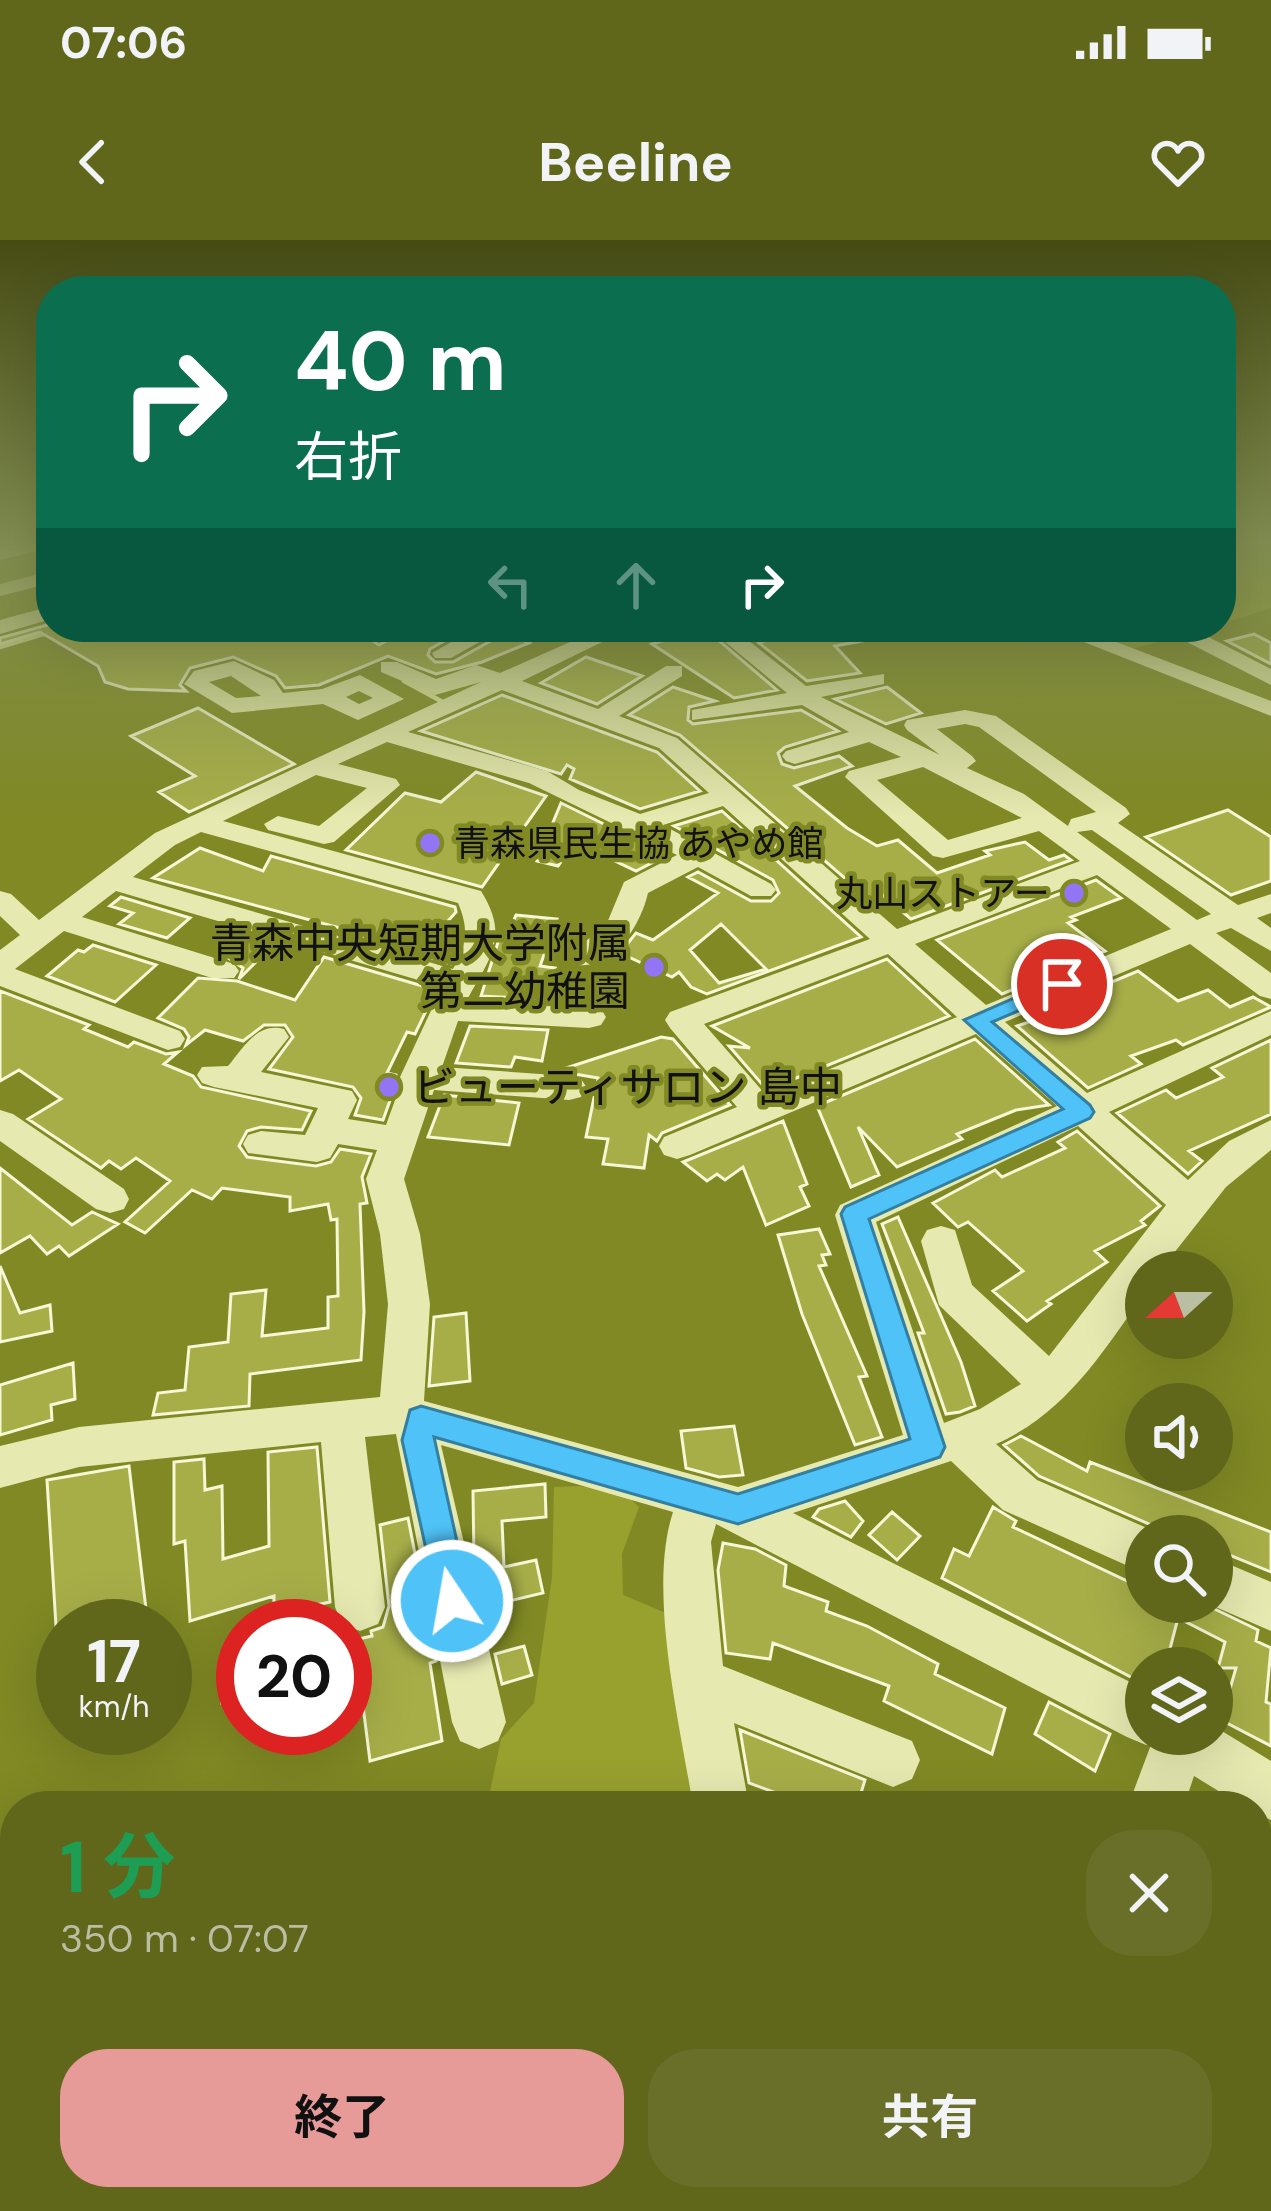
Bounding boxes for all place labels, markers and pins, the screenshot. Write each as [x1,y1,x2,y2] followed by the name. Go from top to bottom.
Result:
[454,820,824,867] place label: 青森県民生協 あやめ館
[417,830,443,856] marker: 青森県民生協 あやめ館
[836,870,1050,917] place label: 丸山ストアー
[1061,880,1087,906] marker: 丸山ストアー
[210,916,630,1019] place label: 青森中央短期大学附属 第二幼稚園
[1011,933,1113,1035] pin
[641,954,667,980] marker: 青森中央短期大学附属 第二幼稚園
[413,1060,842,1115] place label: ビューティサロン 島中
[376,1074,402,1100] marker: ビューティサロン 島中

